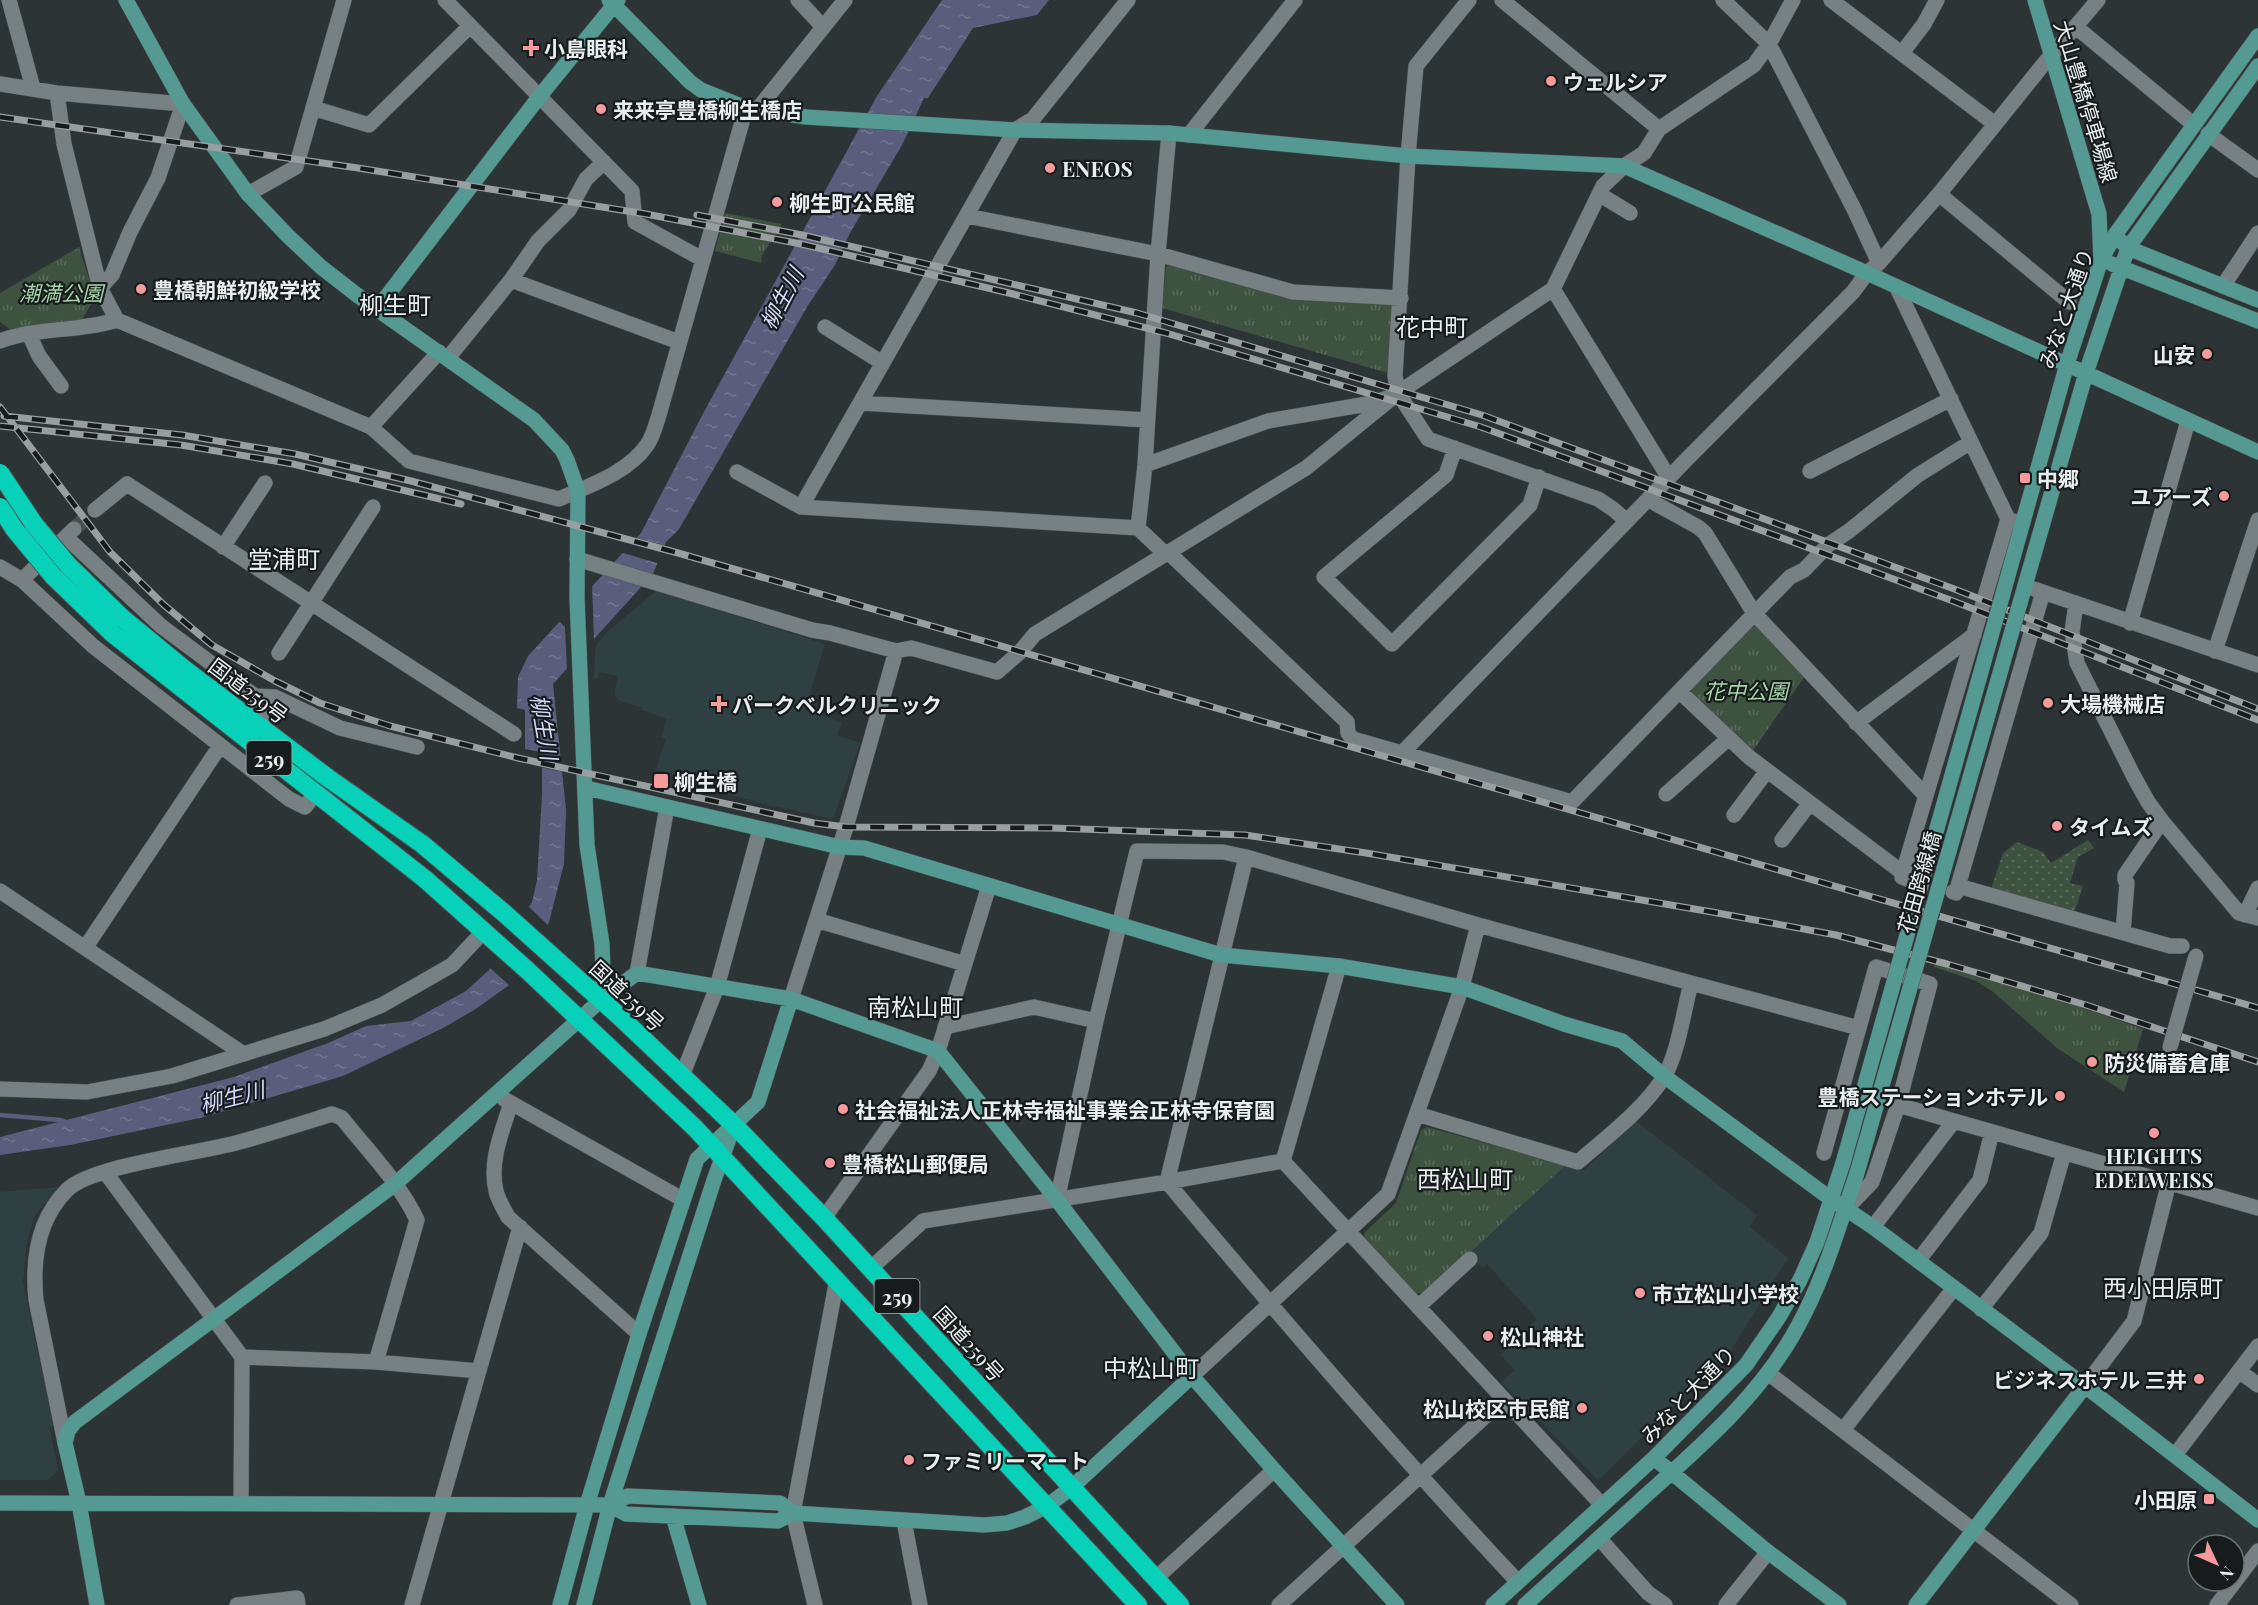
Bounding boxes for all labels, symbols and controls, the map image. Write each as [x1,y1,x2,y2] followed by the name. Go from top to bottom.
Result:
[2049,17,2125,185] street label: 大山豊橋停車場線
[544,34,628,62] place label: 小島眼科
[522,39,540,57] marker: 小島眼科
[1563,67,1668,95] place label: ウェルシア
[1544,74,1558,88] marker: ウェルシア
[613,95,802,123] place label: 来来亭豊橋柳生橋店
[594,102,608,116] marker: 来来亭豊橋柳生橋店
[1062,154,1133,182] place label: ENEOS
[1043,161,1057,175] marker: ENEOS
[789,188,915,216] place label: 柳生町公民館
[770,195,784,209] marker: 柳生町公民館
[2031,244,2099,372] street label: みなと大通り
[752,260,811,334] water label: 柳生川
[153,275,321,303] place label: 豊橋朝鮮初級学校
[19,278,106,306] park label: 潮満公園
[134,282,148,296] marker: 豊橋朝鮮初級学校
[359,288,431,320] district label: 柳生町
[1396,310,1468,342] district label: 花中町
[2153,340,2195,368] place label: 山安
[2200,347,2214,361] marker: 山安
[2037,464,2079,492] place label: 中郷
[2018,471,2032,485] marker: 中郷
[2130,482,2212,510] place label: ユアーズ
[2217,489,2231,503] marker: ユアーズ
[248,542,320,574] district label: 堂浦町
[204,651,294,729] street label: 国道259号
[1704,676,1791,704] park label: 花中公園
[2060,689,2165,717] place label: 大場機械店
[732,690,942,718] place label: パークベルクリニック
[524,692,566,764] water label: 柳生川
[710,695,728,713] marker: パークベルクリニック
[2041,696,2055,710] marker: 大場機械店
[246,741,292,775] road number: 259
[674,767,737,795] place label: 柳生橋
[652,772,670,790] marker: 柳生橋
[2069,812,2153,840] place label: タイムズ
[2050,819,2064,833] marker: タイムズ
[1890,828,1946,936] street label: 花田跨線橋
[585,953,671,1037] street label: 国道259号
[867,990,963,1022] district label: 南松山町
[2104,1048,2230,1076] place label: 防災備蓄倉庫
[2085,1055,2099,1069] marker: 防災備蓄倉庫
[196,1073,270,1119] water label: 柳生川
[1817,1082,2048,1110] place label: 豊橋ステーションホテル
[2053,1089,2067,1103] marker: 豊橋ステーションホテル
[855,1095,1275,1123] place label: 社会福祉法人正林寺福祉事業会正林寺保育園
[836,1102,850,1116] marker: 社会福祉法人正林寺福祉事業会正林寺保育園
[2147,1126,2161,1140] marker: HEIGHTS EDELWEISS
[2094,1141,2214,1193] place label: HEIGHTS EDELWEISS
[842,1149,989,1177] place label: 豊橋松山郵便局
[823,1156,837,1170] marker: 豊橋松山郵便局
[1417,1162,1513,1194] district label: 西松山町
[2103,1271,2223,1303] district label: 西小田原町
[874,1279,920,1313] road number: 259
[1652,1279,1799,1307] place label: 市立松山小学校
[1633,1286,1647,1300] marker: 市立松山小学校
[929,1299,1011,1387] street label: 国道259号
[1500,1322,1584,1350] place label: 松山神社
[1481,1329,1495,1343] marker: 松山神社
[1633,1339,1741,1449] street label: みなと大通り
[1103,1351,1199,1383] district label: 中松山町
[1993,1365,2187,1393] place label: ビジネスホテル 三井
[2192,1372,2206,1386] marker: ビジネスホテル 三井
[1423,1394,1570,1422] place label: 松山校区市民館
[1575,1401,1589,1415] marker: 松山校区市民館
[921,1446,1089,1474] place label: ファミリーマート
[902,1453,916,1467] marker: ファミリーマート
[2134,1485,2197,1513] place label: 小田原
[2202,1492,2216,1506] marker: 小田原
[2186,1533,2246,1593] north arrow
[2215,1562,2239,1586] text: N

